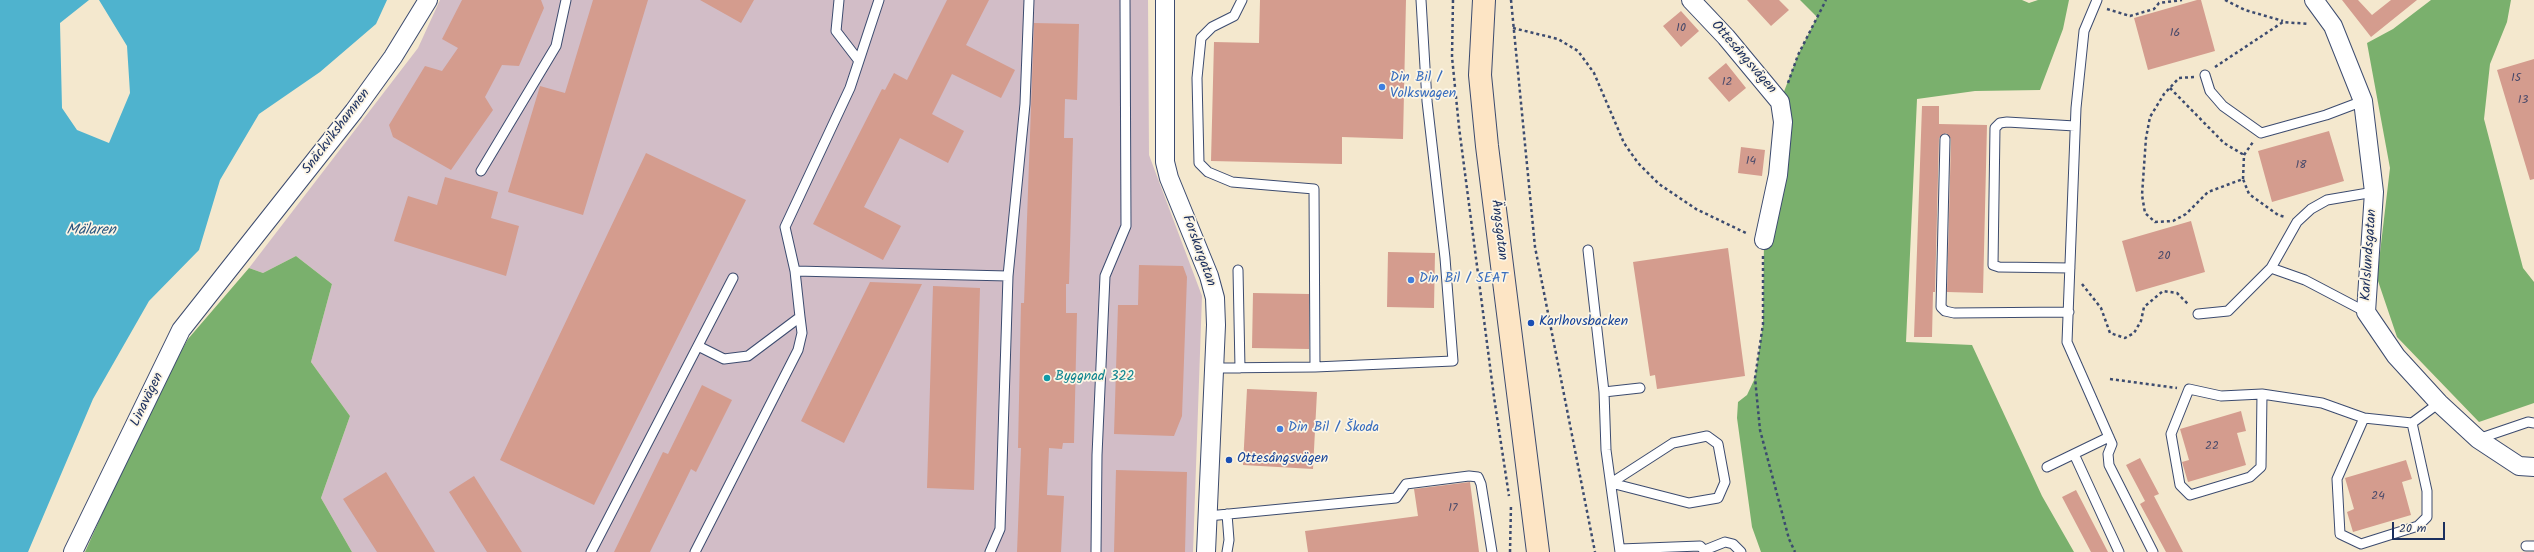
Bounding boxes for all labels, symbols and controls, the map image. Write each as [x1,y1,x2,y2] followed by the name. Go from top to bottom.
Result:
[1707,18,1779,98] street label: Ottesångsvägen
[1676,22,1686,36] house number: 10
[2170,27,2180,41] house number: 16
[1390,71,1456,104] place label: Din Bil / Volkswagen
[2511,72,2521,86] house number: 15
[1722,76,1732,90] house number: 12
[1377,82,1387,92] marker: Din Bil / Volkswagen
[299,86,375,178] street label: Snäckvikshamnen
[2518,94,2528,108] house number: 13
[1746,155,1756,169] house number: 14
[2296,159,2306,173] house number: 18
[1486,199,1510,261] street label: Ängsgatan
[2358,208,2382,302] street label: Karlslundsgatan
[1177,213,1219,289] street label: Forskargatan
[66,222,116,240] water label: Mälaren
[2158,250,2170,264] house number: 20
[1419,272,1508,288] place label: Din Bil / SEAT
[1406,275,1416,285] marker: Din Bil / SEAT
[1539,315,1628,331] place label: Karlhovsbacken
[1526,318,1536,328] marker: Karlhovsbacken
[128,370,168,430] street label: Linavägen
[1055,370,1135,386] place label: Byggnad 322
[1042,373,1052,383] marker: Byggnad 322
[1288,421,1379,437] place label: Din Bil / Škoda
[1275,424,1285,434] marker: Din Bil / Škoda
[2205,440,2219,454] house number: 22
[1237,452,1328,468] place label: Ottesångsvägen
[1224,455,1234,465] marker: Ottesångsvägen
[2371,490,2385,504] house number: 24
[1448,502,1458,516] house number: 17
[2394,514,2447,540] scale bar
[2399,519,2426,538] text: 20 m

